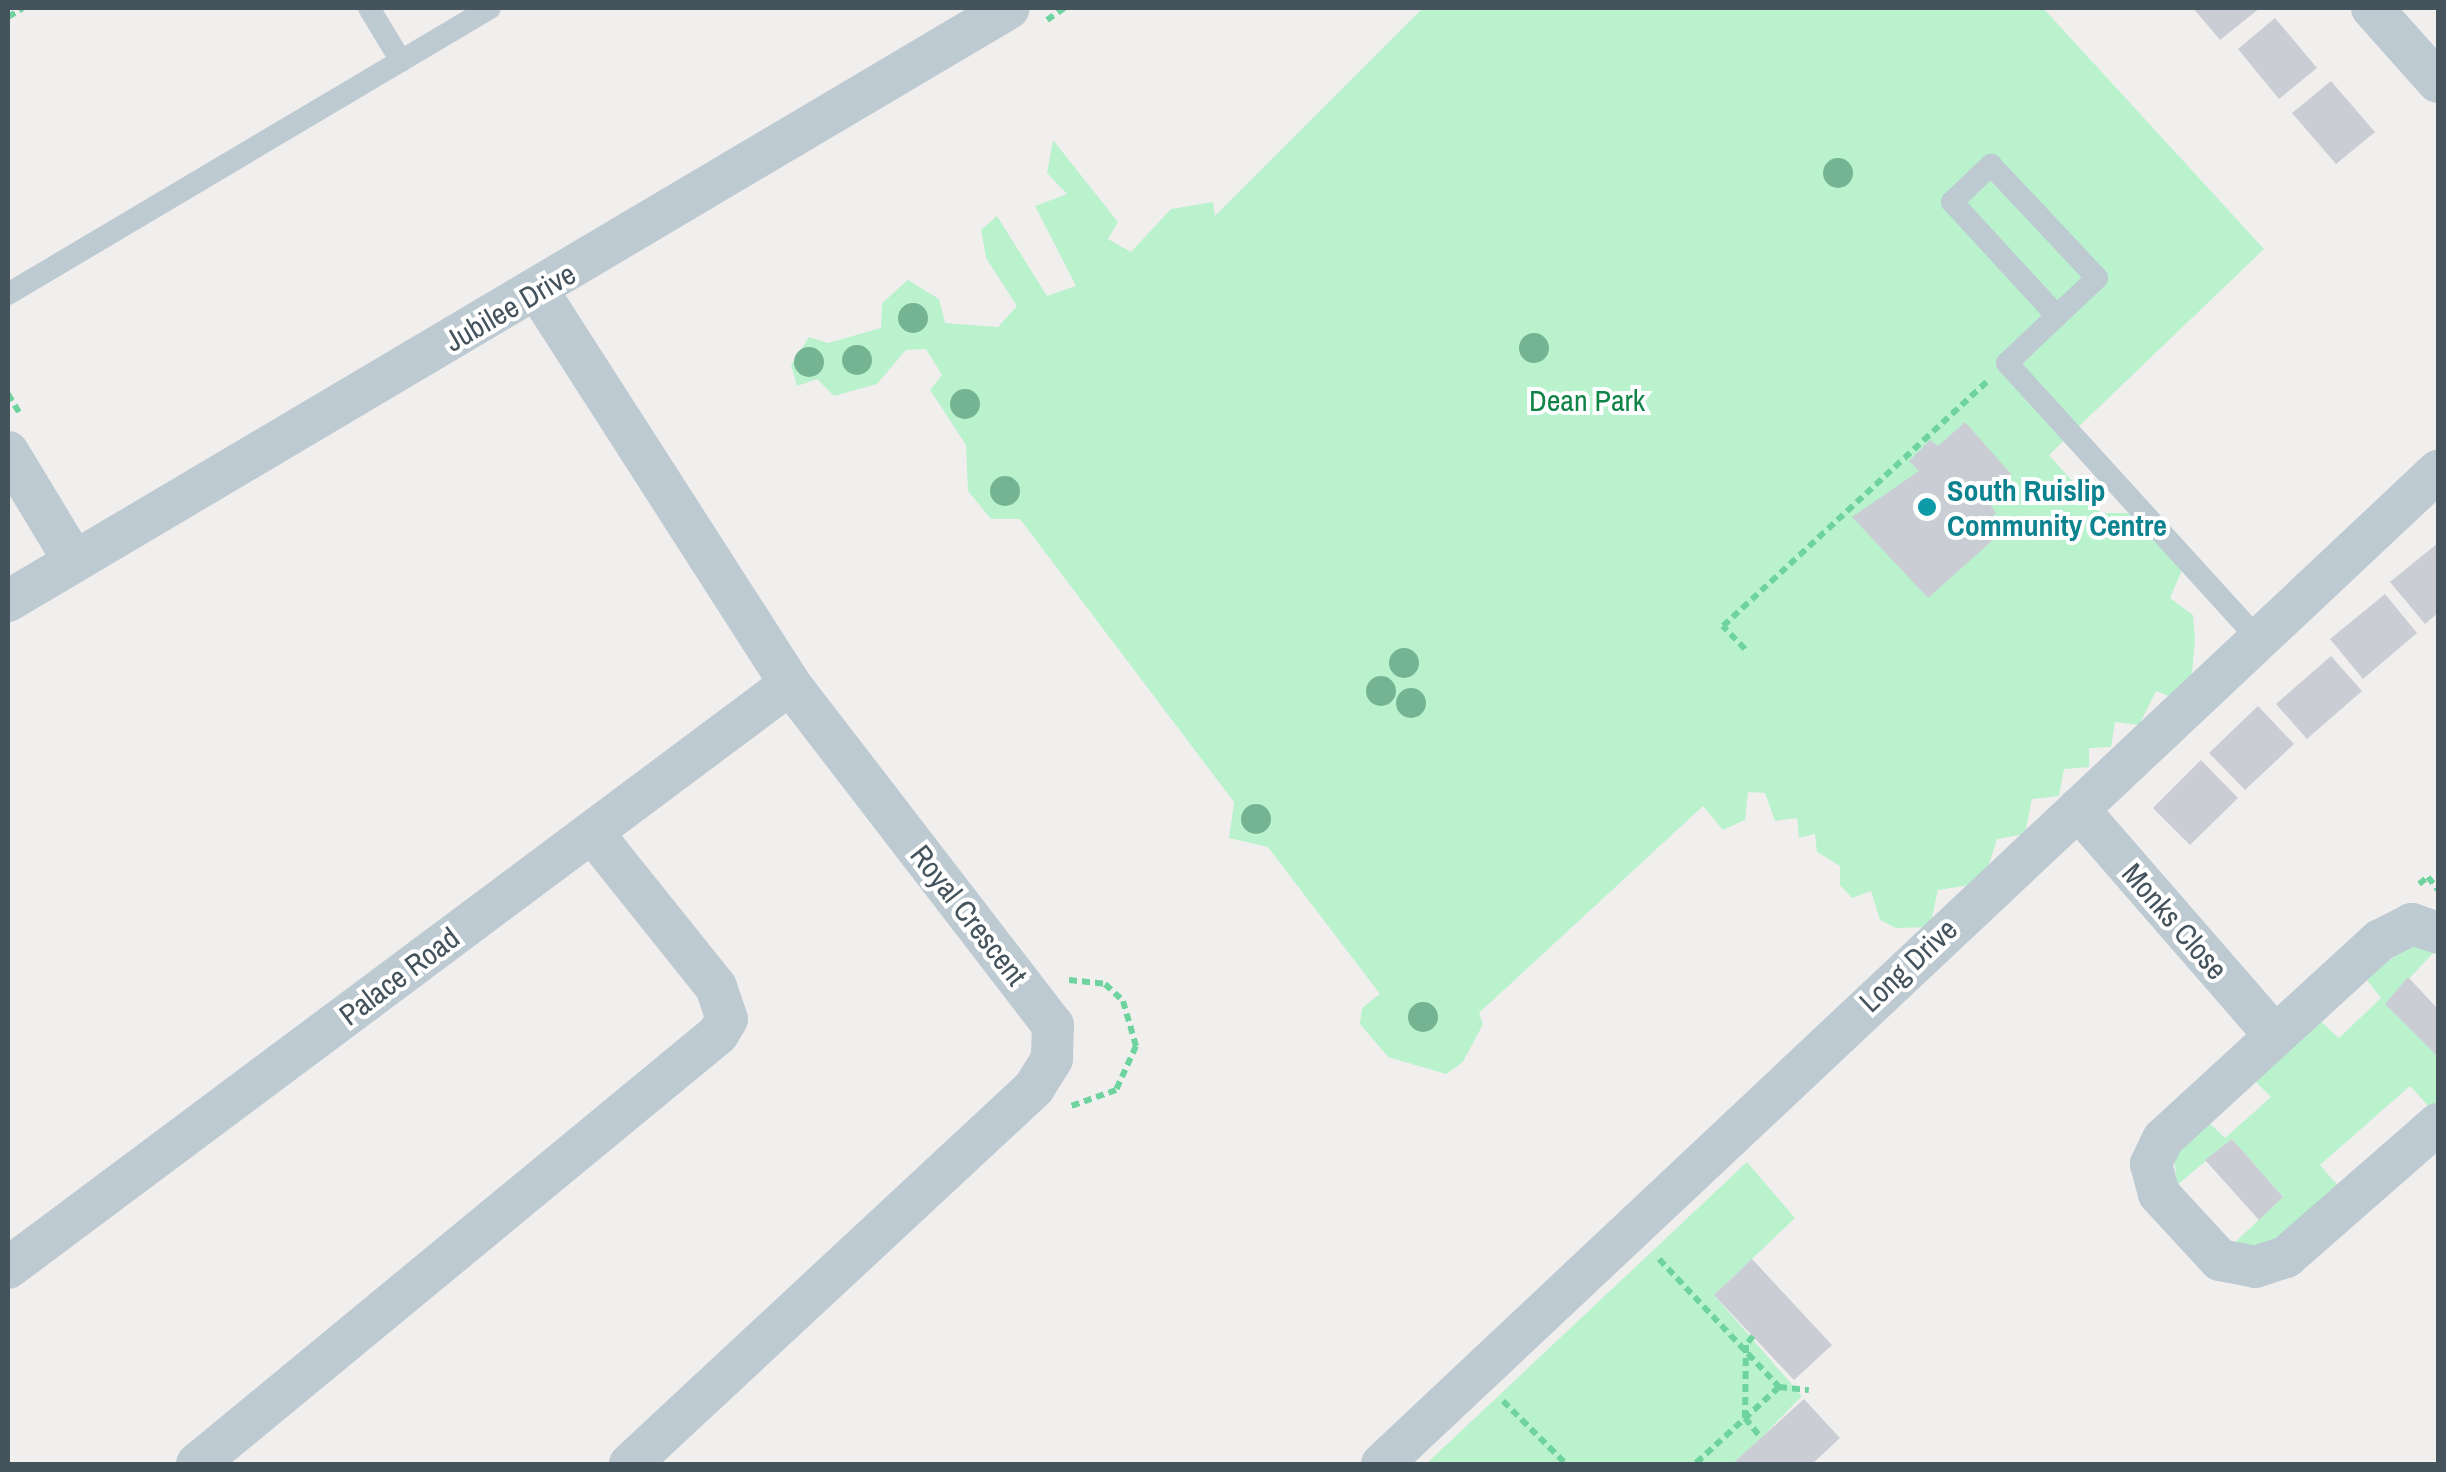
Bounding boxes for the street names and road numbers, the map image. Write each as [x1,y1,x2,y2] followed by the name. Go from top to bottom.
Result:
[438,255,582,359] street label: Jubilee Drive
[903,838,1035,992] street label: Royal Crescent
[2115,856,2235,986] street label: Monks Close
[1852,911,1964,1019] street label: Long Drive
[332,919,466,1033] street label: Palace Road

